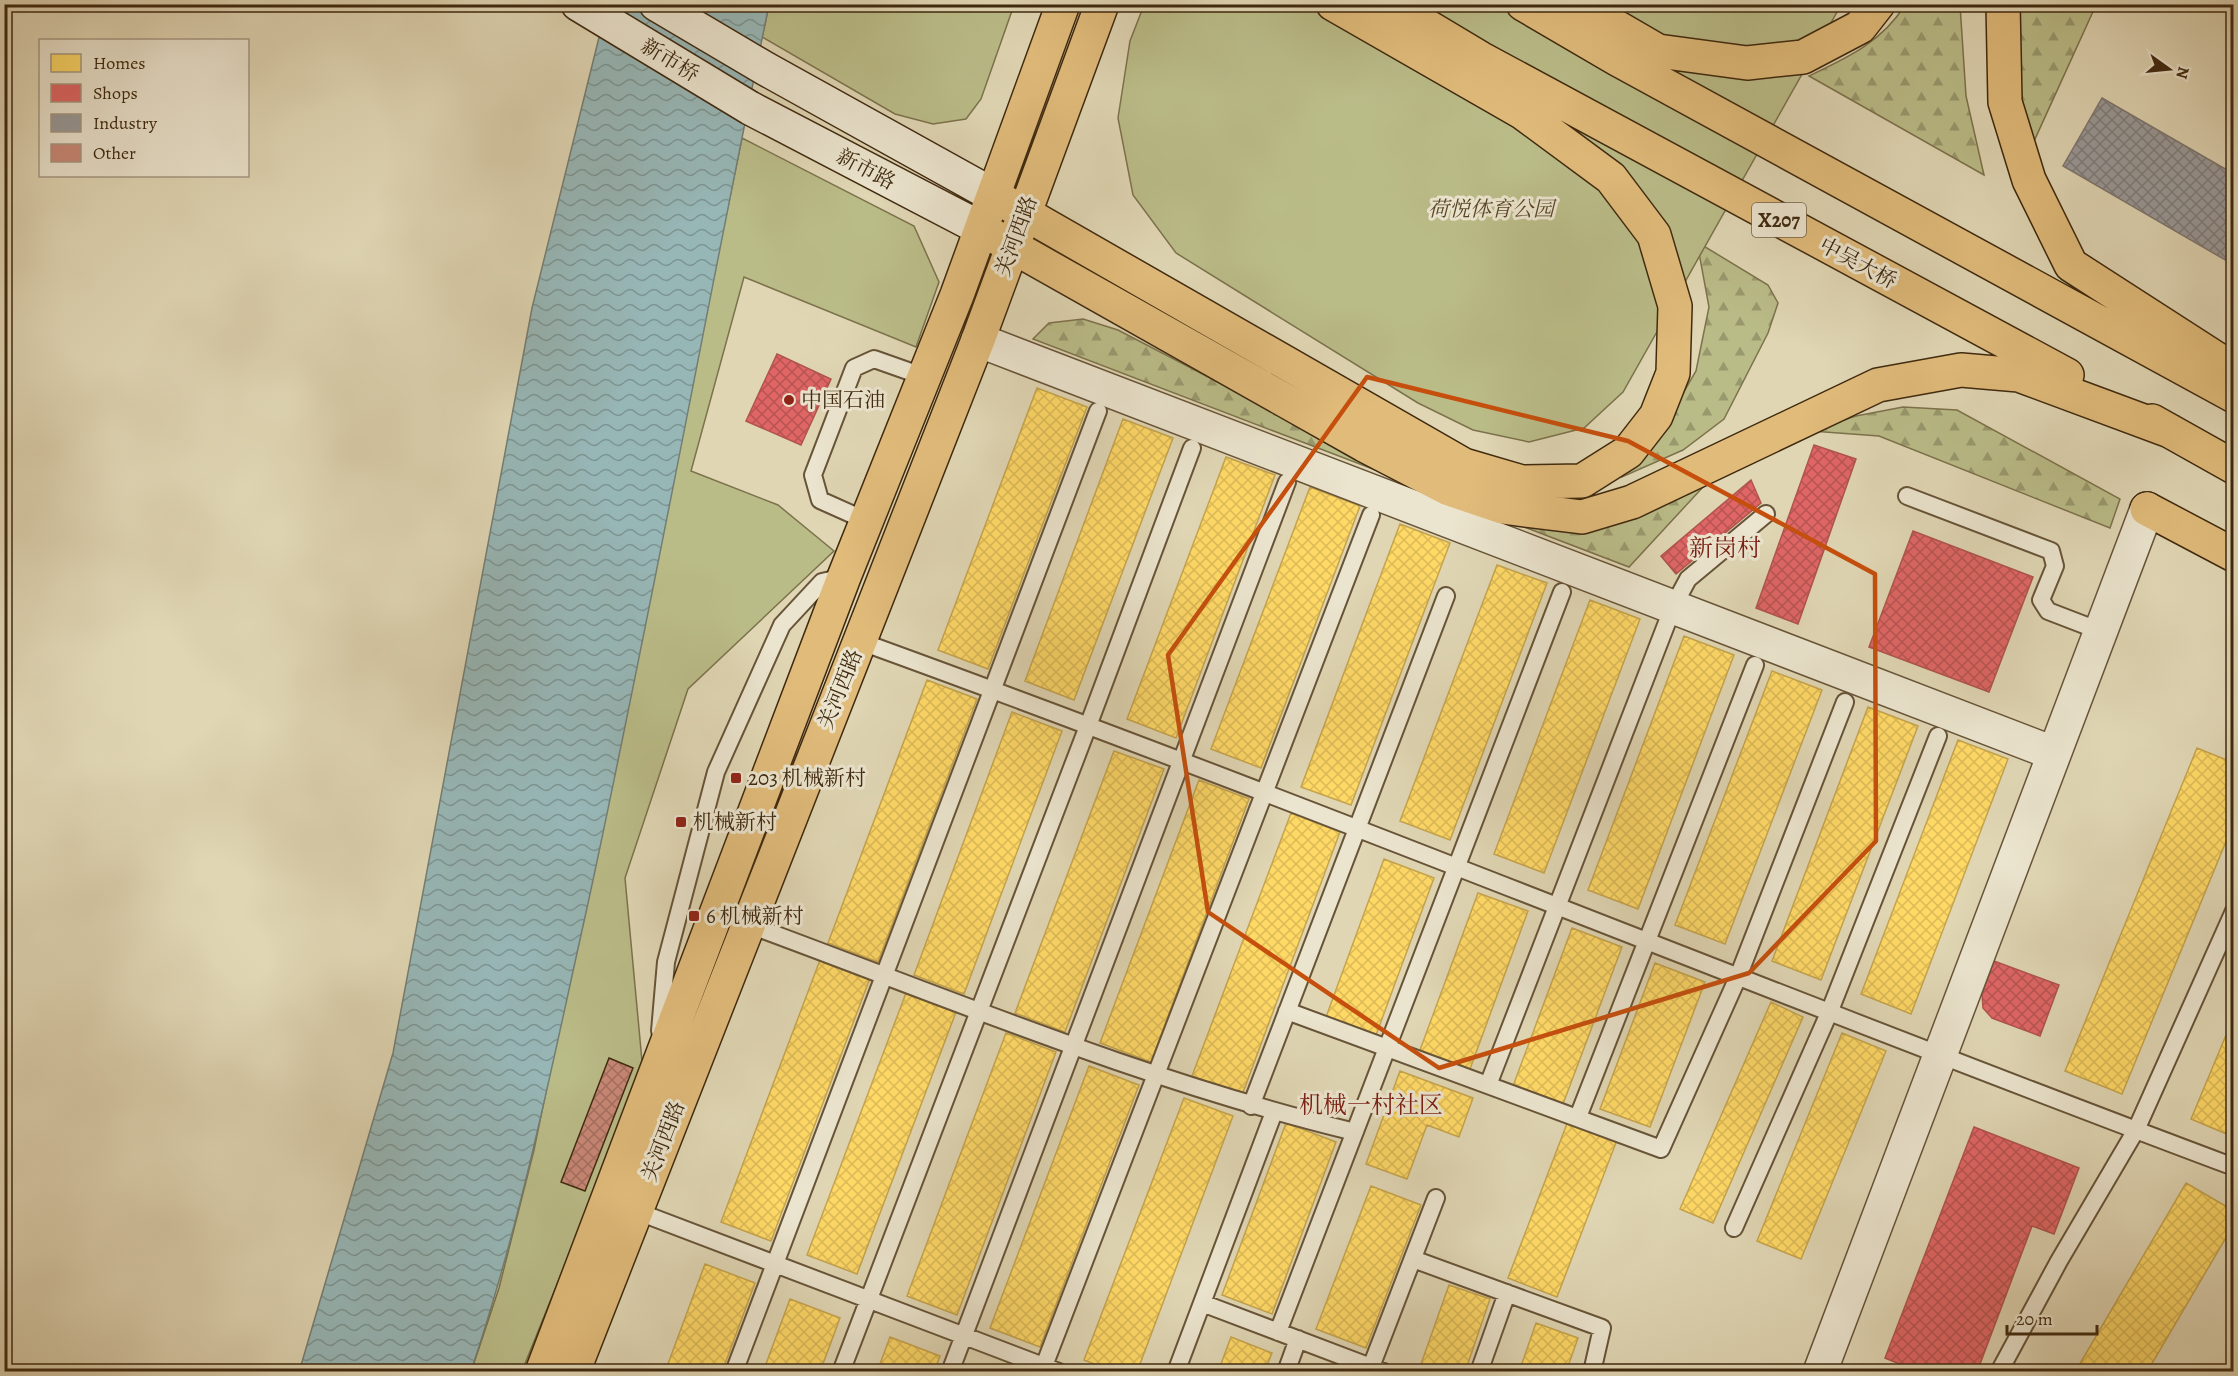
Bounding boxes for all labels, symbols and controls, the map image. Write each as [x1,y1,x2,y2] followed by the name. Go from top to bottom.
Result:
[636,32,704,88] street label: 新市桥
[39,39,249,177] legend
[2139,39,2199,99] north arrow
[93,51,145,75] text: Homes
[2170,64,2195,81] text: N
[93,81,138,105] text: Shops
[93,111,158,135] text: Industry
[93,141,136,165] text: Other
[832,142,900,196] street label: 新市路
[988,192,1044,280] street label: 关河西路
[1428,195,1557,223] park label: 荷悦体育公园
[1752,203,1806,237] road number: X207
[1814,231,1902,295] street label: 中吴大桥
[801,386,885,414] place label: 中国石油
[782,393,796,407] marker: 中国石油
[1689,532,1761,564] district label: 新岗村
[811,645,869,733] street label: 关河西路
[748,764,866,792] place label: 203 机械新村
[729,771,743,785] marker: 203 机械新村
[693,808,777,836] place label: 机械新村
[674,815,688,829] marker: 机械新村
[706,902,804,930] place label: 6 机械新村
[687,909,701,923] marker: 6 机械新村
[1299,1089,1443,1121] district label: 机械一村社区
[635,1097,691,1185] street label: 关河西路
[2007,1298,2097,1336] scale bar
[2016,1307,2053,1331] text: 20 m

